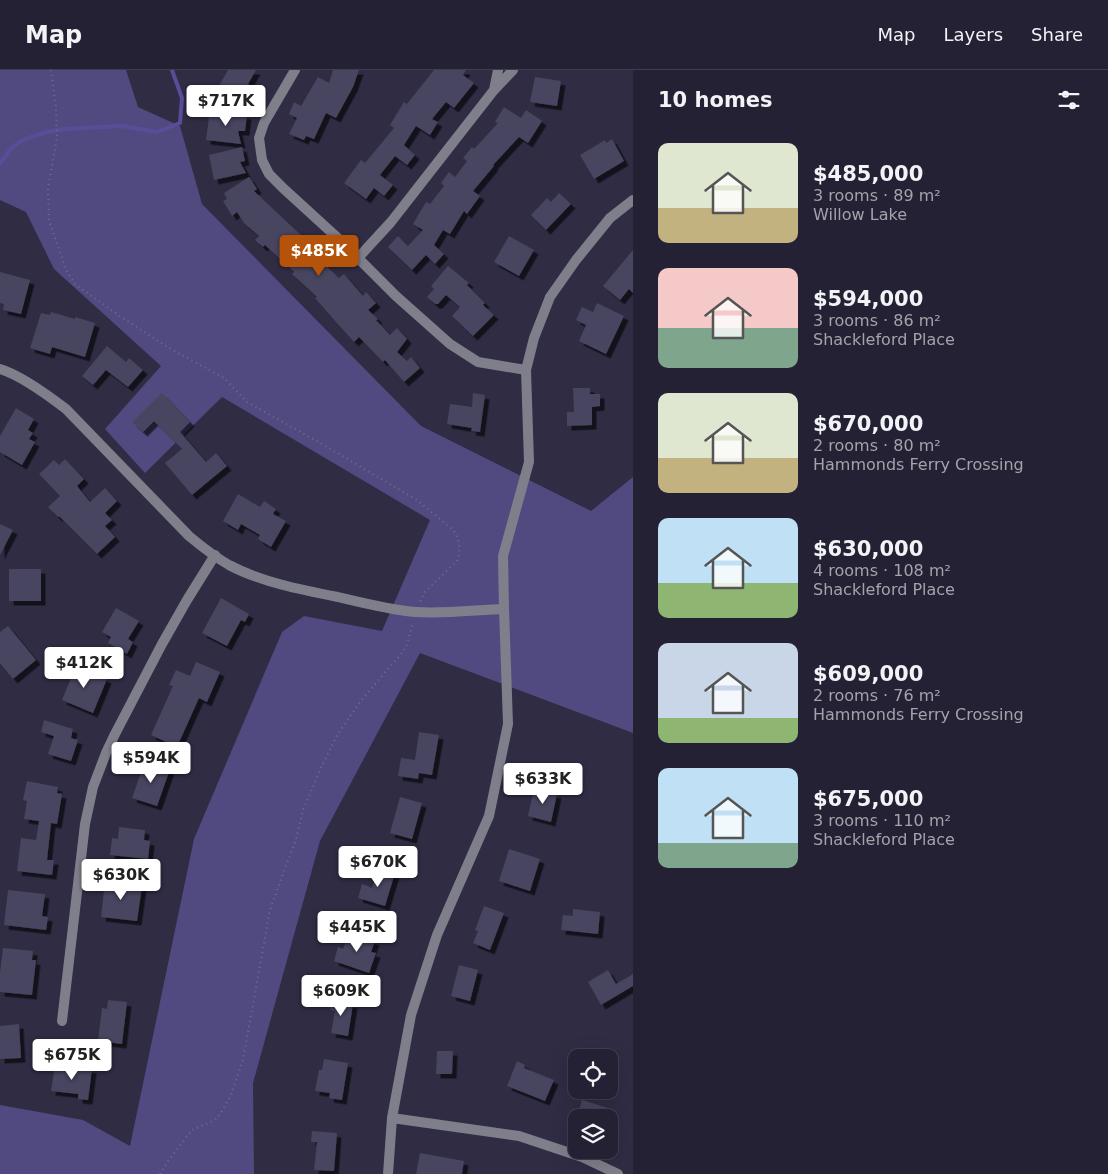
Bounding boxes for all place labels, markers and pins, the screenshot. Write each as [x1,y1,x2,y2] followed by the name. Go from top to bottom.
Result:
[191,85,261,127] pin: $717K
[284,234,354,277] pin: $485K
[49,646,119,689] pin: $412K
[116,742,186,784] pin: $594K
[508,762,578,805] pin: $633K
[343,846,413,888] pin: $670K
[86,858,156,901] pin: $630K
[322,910,392,953] pin: $445K
[306,974,376,1017] pin: $609K
[37,1038,107,1081] pin: $675K

